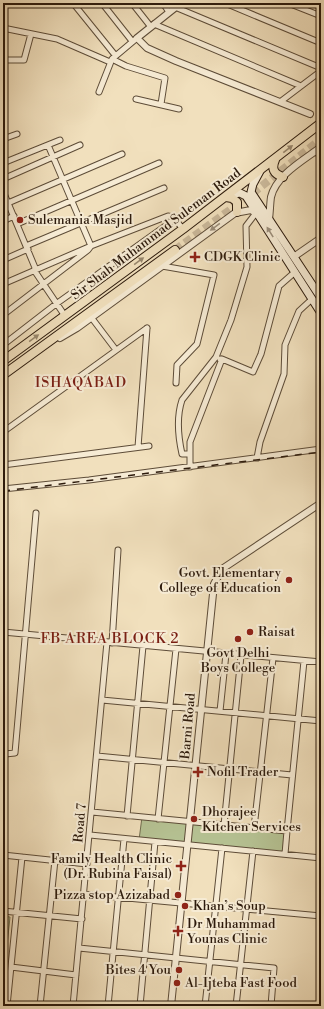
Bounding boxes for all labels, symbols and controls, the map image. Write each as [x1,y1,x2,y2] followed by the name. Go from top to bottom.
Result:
[282,145,293,154] one-way arrow
[68,164,245,303] street label: Sir Shah Muhammad Suleman Road
[28,212,133,228] place label: Sulemania Masjid
[15,215,25,225] marker: Sulemania Masjid
[210,223,221,231] one-way arrow
[267,226,274,238] one-way arrow
[204,249,281,265] place label: CDGK Clinic
[189,251,201,263] marker: CDGK Clinic
[134,257,145,265] one-way arrow
[29,334,40,342] one-way arrow
[35,374,127,392] district label: ISHAQABAD
[159,565,282,596] place label: Govt. Elementary College of Education
[284,575,294,585] marker: Govt. Elementary College of Education
[258,624,295,640] place label: Raisat
[245,627,255,637] marker: Raisat
[40,630,180,648] district label: FB AREA BLOCK 2
[233,634,243,644] marker: Govt Delhi Boys College
[200,645,276,676] place label: Govt Delhi Boys College
[177,692,199,761] street label: Barni Road
[207,764,279,780] place label: Nofil Trader
[192,766,204,778] marker: Nofil Trader
[70,802,90,843] street label: Road 7
[202,804,301,835] place label: Dhorajee Kitchen Services
[189,814,199,824] marker: Dhorajee Kitchen Services
[51,851,172,882] place label: Family Health Clinic (Dr. Rubina Faisal)
[175,860,187,872] marker: Family Health Clinic (Dr. Rubina Faisal)
[54,887,171,903] place label: Pizza stop Azizabad
[173,890,183,900] marker: Pizza stop Azizabad
[193,898,266,914] place label: Khan’s Soup
[180,901,190,911] marker: Khan’s Soup
[186,916,276,947] place label: Dr Muhammad Younas Clinic
[172,925,184,937] marker: Dr Muhammad Younas Clinic
[105,962,172,978] place label: Bites 4 You
[174,965,184,975] marker: Bites 4 You
[184,975,297,991] place label: Al-Ijteba Fast Food
[172,978,182,988] marker: Al-Ijteba Fast Food

